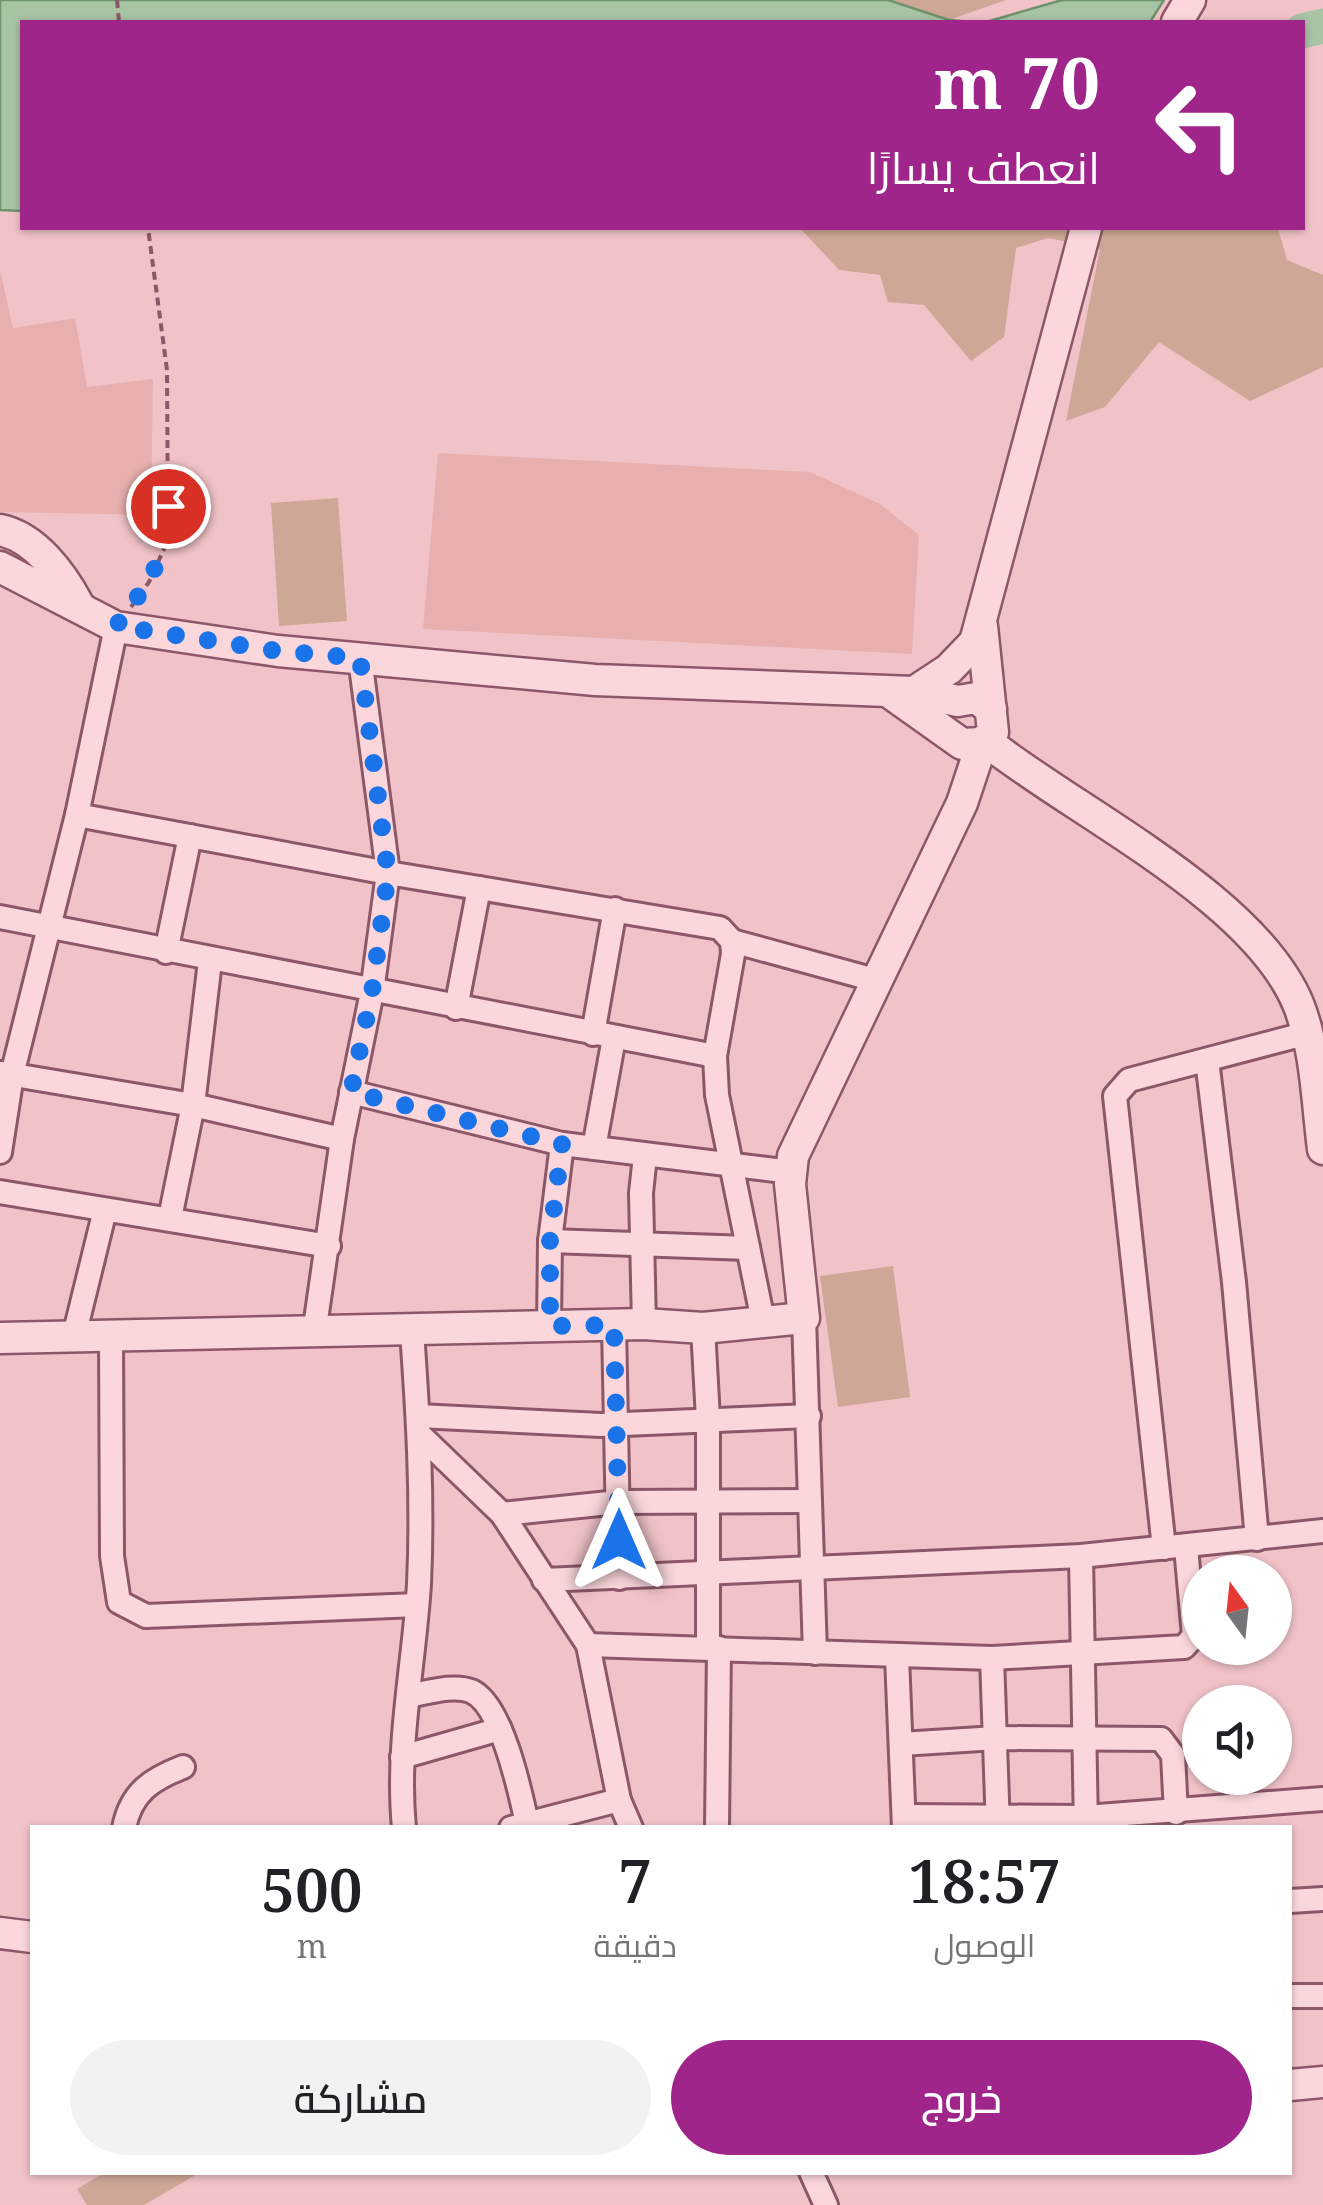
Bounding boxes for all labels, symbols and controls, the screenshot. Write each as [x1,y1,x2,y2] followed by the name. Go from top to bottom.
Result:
[934,34,1100,130] text: 70 m
[1135,60,1265,190] icon: left
[866,136,1100,197] text: انعطف يسارًا
[126,464,211,549] pin
[141,479,196,534] icon: arrive
[567,1488,671,1592] position arrow
[1182,1555,1292,1665] north arrow
[1182,1555,1292,1795] map controls
[1182,1685,1292,1795] button: sound
[618,1839,652,1921] text: 7
[908,1839,1061,1921] text: 18:57
[261,1848,362,1930] text: 500
[594,1923,677,1966] text: دقيقة
[933,1923,1035,1966] text: الوصول
[297,1924,327,1967] text: m
[70,2040,651,2155] button: مشاركة
[671,2040,1252,2155] button: خروج

